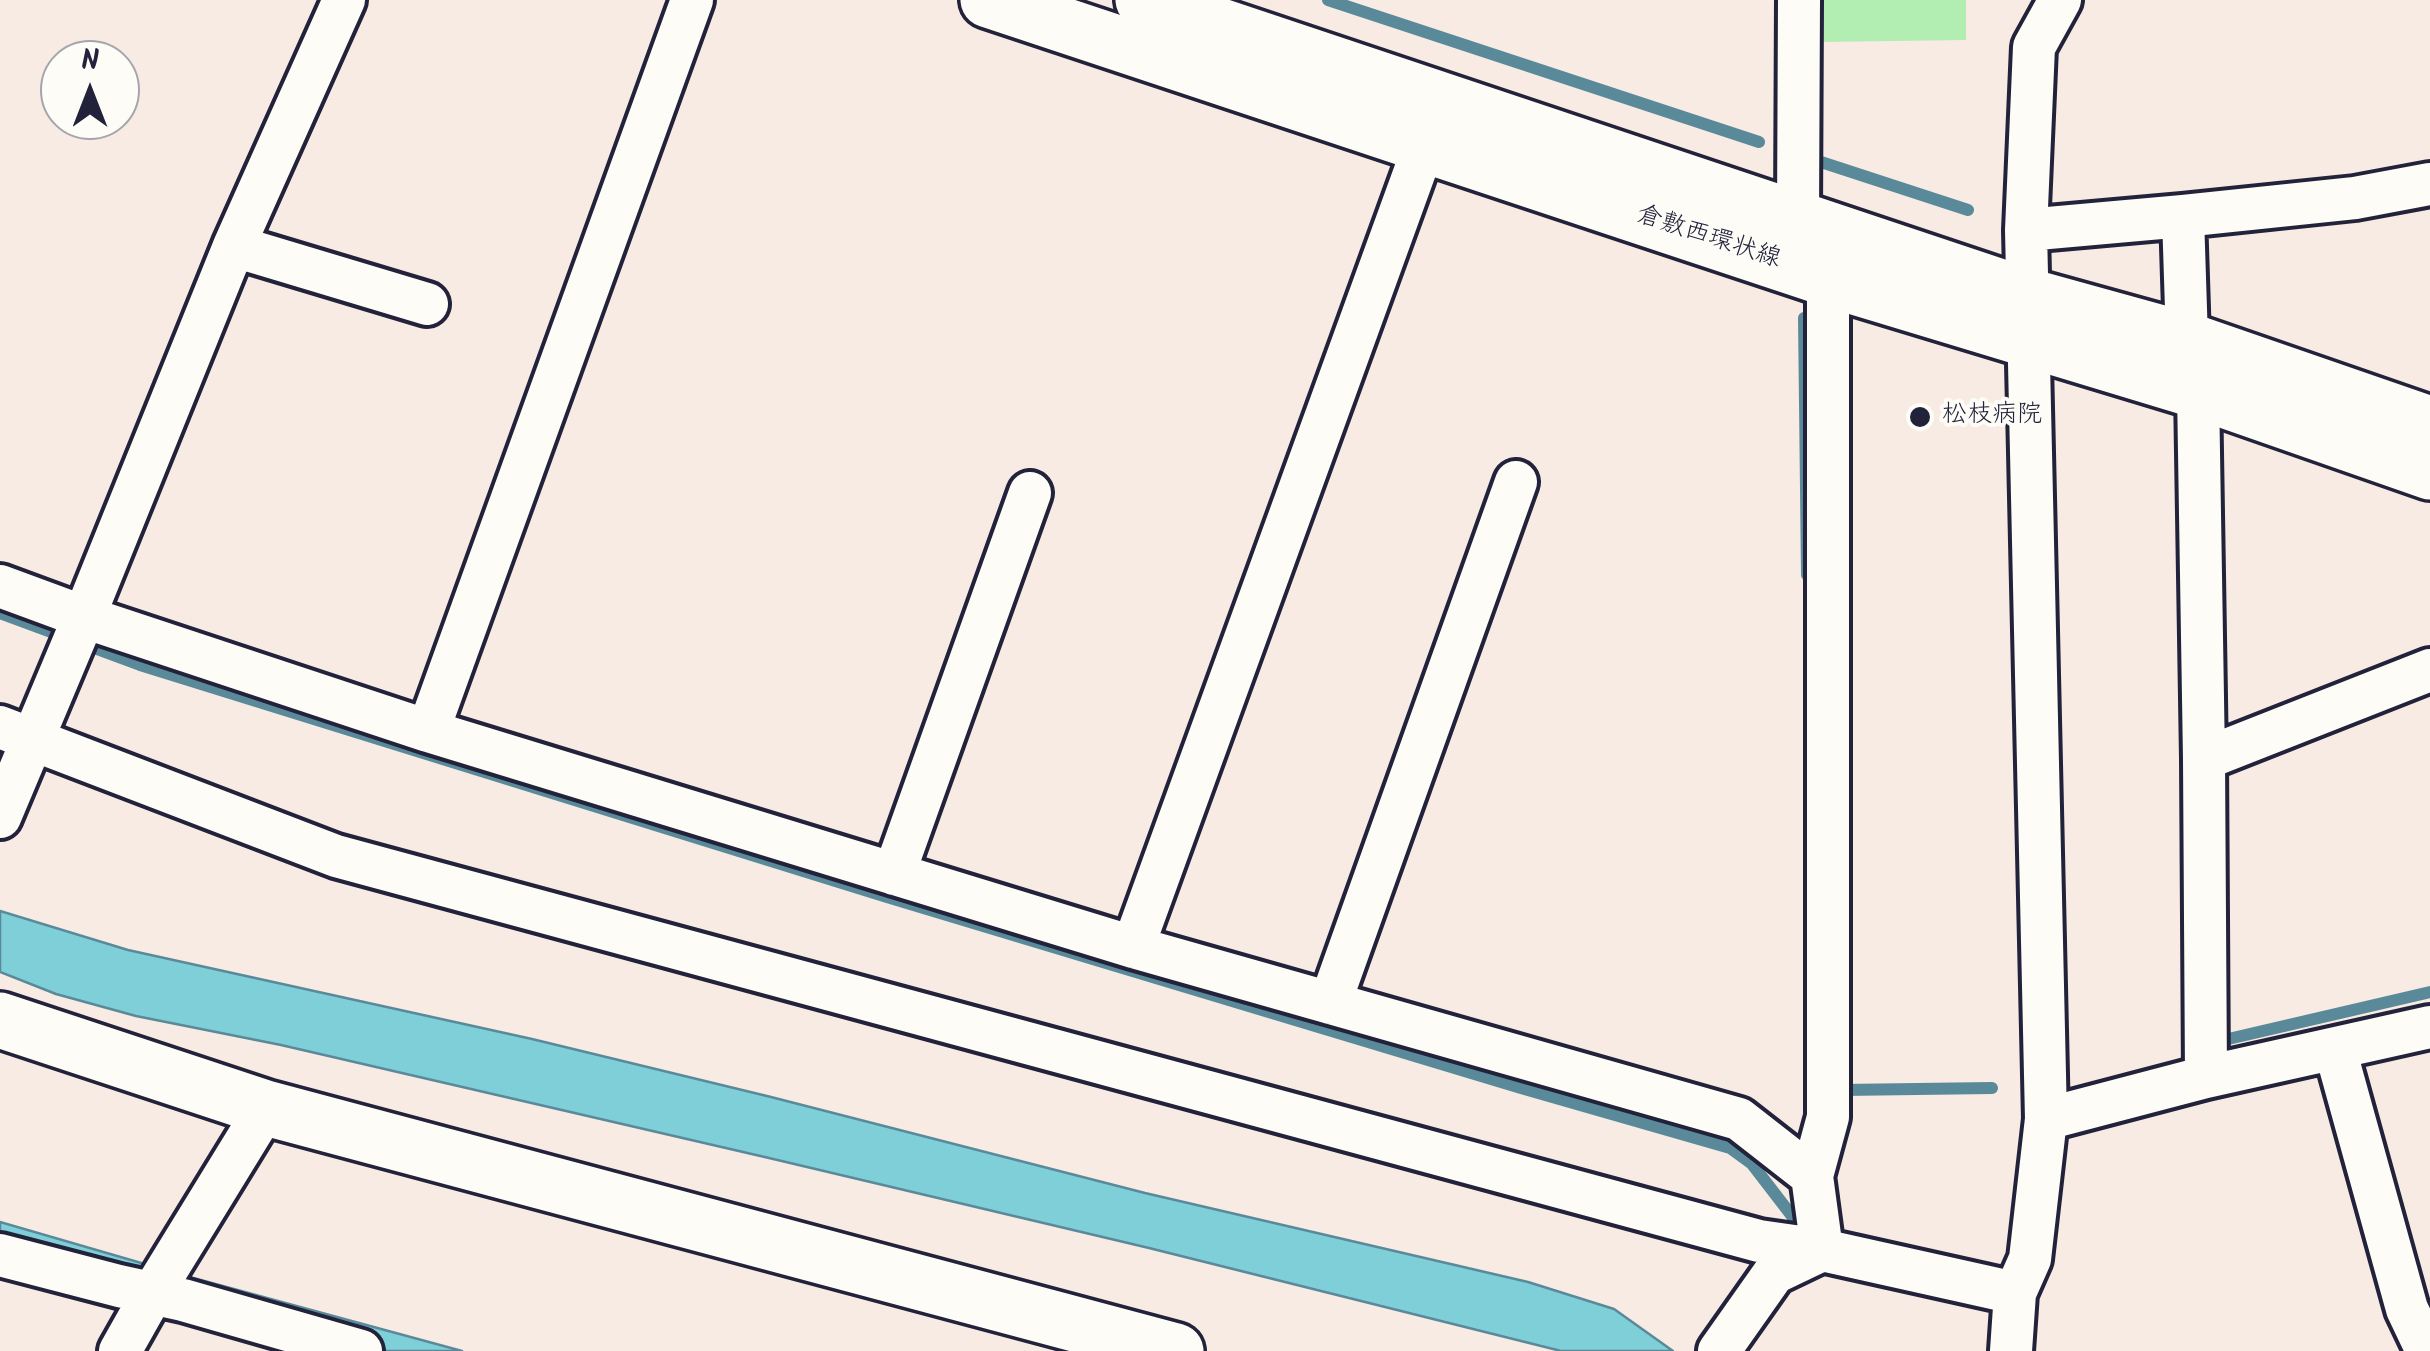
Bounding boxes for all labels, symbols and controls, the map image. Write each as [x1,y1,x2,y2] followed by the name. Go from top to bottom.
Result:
[81,39,99,84] text: N
[40,40,140,140] north arrow
[1632,202,1784,276] street label: 倉敷西環状線
[1942,402,2042,432] place label: 松枝病院
[1907,404,1933,430] marker: 松枝病院

